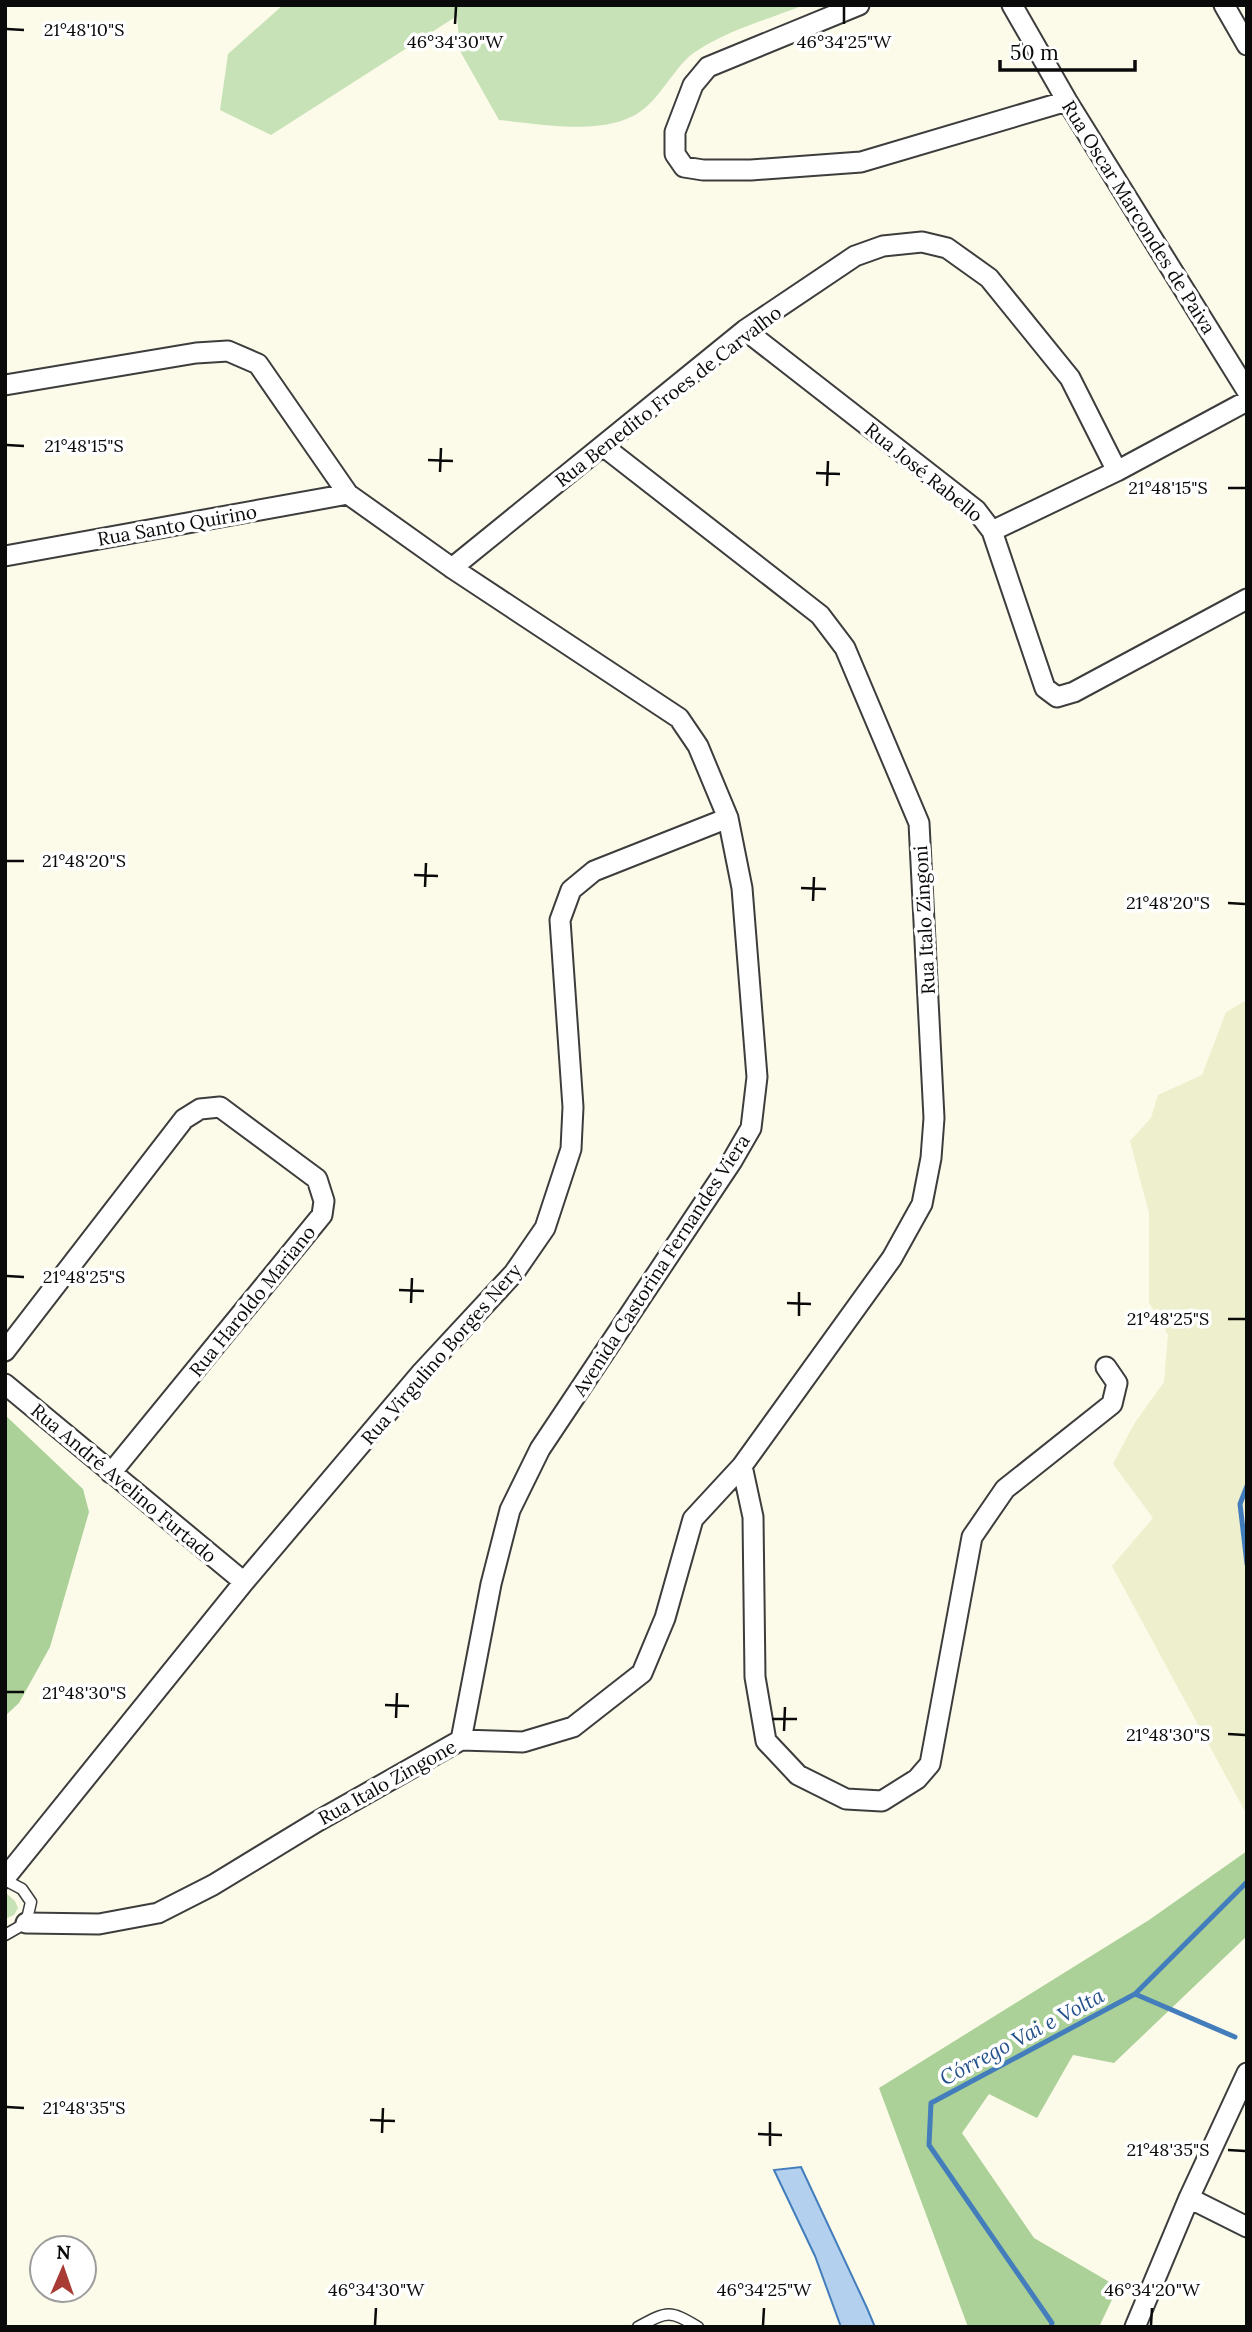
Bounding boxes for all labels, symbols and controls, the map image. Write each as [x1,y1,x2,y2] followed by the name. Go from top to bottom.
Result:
[44,18,124,41] text: 21°48'10"S
[1000,28,1135,72] scale bar
[407,30,504,53] text: 46°34'30"W
[797,30,892,53] text: 46°34'25"W
[1010,39,1059,66] text: 50 m
[1057,96,1221,338] street label: Rua Oscar Marcondes de Paiva
[550,300,786,492] street label: Rua Benedito Froes de Carvalho
[860,417,988,527] street label: Rua José Rabello
[44,434,124,457] text: 21°48'15"S
[1128,476,1208,499] text: 21°48'15"S
[95,499,259,551] street label: Rua Santo Quirino
[908,845,940,995] street label: Rua Italo Zingoni
[42,849,126,872] text: 21°48'20"S
[1126,891,1210,914] text: 21°48'20"S
[567,1129,755,1401] street label: Avenida Castorina Fernandes Viera
[184,1221,320,1381] street label: Rua Haroldo Mariano
[356,1258,526,1450] street label: Rua Virgulino Borges Nery
[43,1265,125,1288] text: 21°48'25"S
[1127,1307,1209,1330] text: 21°48'25"S
[26,1398,222,1568] street label: Rua André Avelino Furtado
[42,1681,126,1704] text: 21°48'30"S
[1126,1723,1210,1746] text: 21°48'30"S
[314,1734,460,1830] street label: Rua Italo Zingone
[935,1982,1109,2091] water label: Córrego Vai e Volta
[43,2096,125,2119] text: 21°48'35"S
[1127,2138,1209,2161] text: 21°48'35"S
[28,2234,98,2304] north arrow
[56,2240,72,2264] text: N
[328,2278,425,2301] text: 46°34'30"W
[717,2278,812,2301] text: 46°34'25"W
[1104,2278,1201,2301] text: 46°34'20"W

